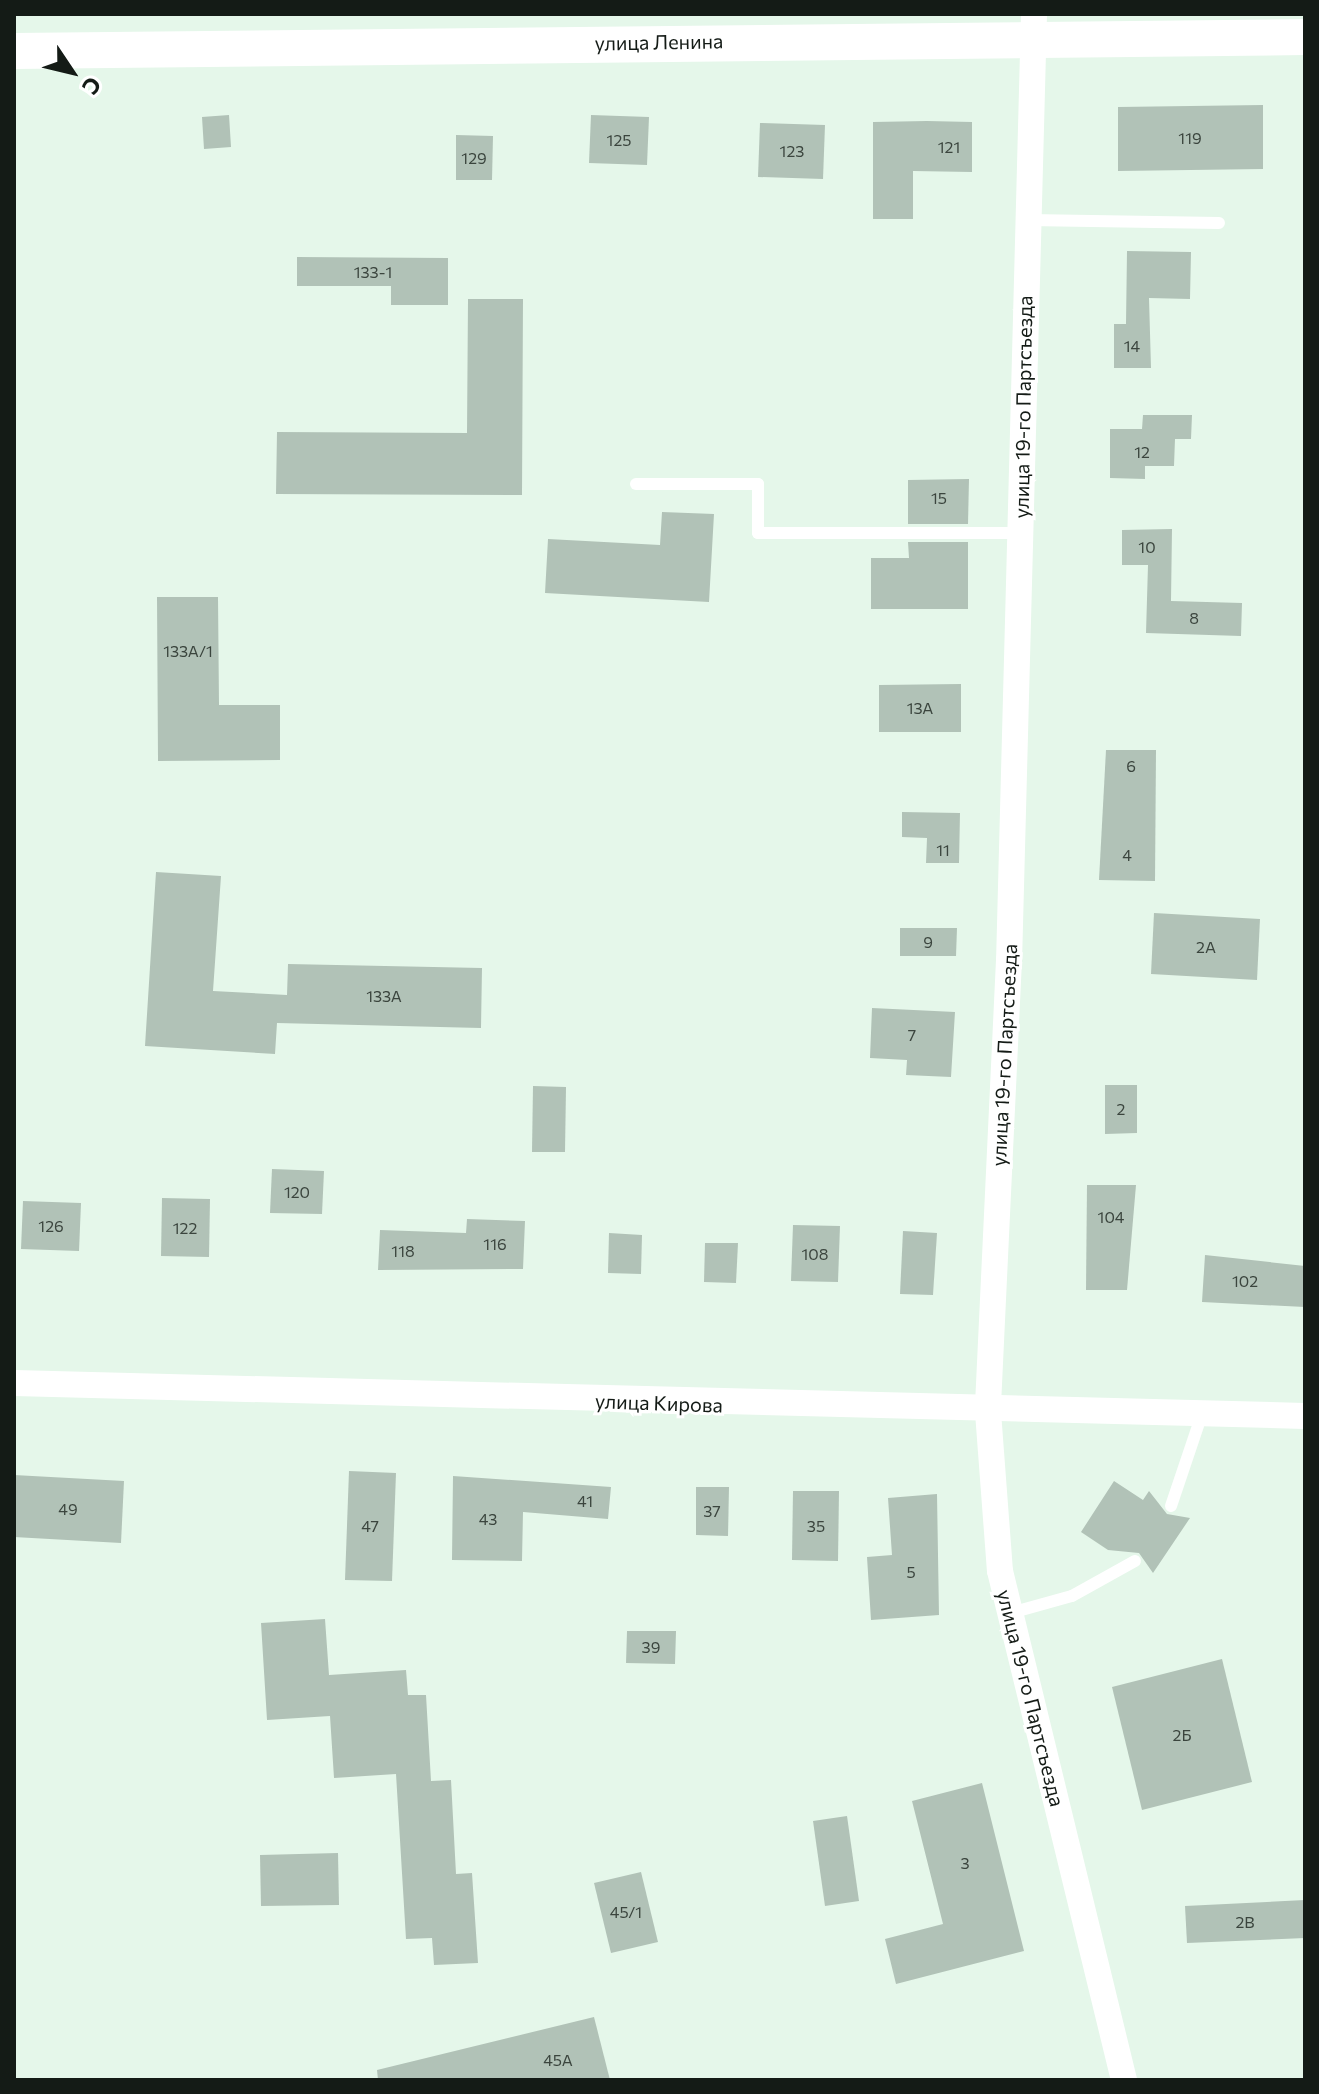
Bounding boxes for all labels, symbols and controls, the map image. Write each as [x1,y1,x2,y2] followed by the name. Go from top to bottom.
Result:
[594,29,724,55] street label: улица Ленина
[32,32,112,112] north arrow
[77,72,107,100] text: С
[1178,128,1202,148] house number: 119
[607,130,631,150] house number: 125
[938,137,960,157] house number: 121
[780,141,804,161] house number: 123
[461,148,487,168] house number: 129
[354,262,392,282] house number: 133-1
[1009,295,1037,519] street label: улица 19-го Партсъезда
[1124,336,1140,356] house number: 14
[1134,442,1150,462] house number: 12
[931,488,947,508] house number: 15
[1138,537,1156,557] house number: 10
[1189,608,1199,628] house number: 8
[163,641,213,661] house number: 133А/1
[907,698,933,718] house number: 13А
[1126,756,1136,776] house number: 6
[936,840,950,860] house number: 11
[1122,845,1132,865] house number: 4
[923,932,933,952] house number: 9
[1196,937,1216,957] house number: 2А
[986,943,1022,1167] street label: улица 19-го Партсъезда
[366,986,402,1006] house number: 133А
[908,1025,916,1045] house number: 7
[1117,1099,1125,1119] house number: 2
[284,1182,310,1202] house number: 120
[1098,1207,1124,1227] house number: 104
[38,1216,64,1236] house number: 126
[173,1218,197,1238] house number: 122
[483,1234,507,1254] house number: 116
[391,1241,415,1261] house number: 118
[802,1244,828,1264] house number: 108
[1232,1271,1258,1291] house number: 102
[595,1389,723,1417] street label: улица Кирова
[577,1491,593,1511] house number: 41
[58,1499,78,1519] house number: 49
[703,1501,721,1521] house number: 37
[479,1509,497,1529] house number: 43
[361,1516,379,1536] house number: 47
[807,1516,825,1536] house number: 35
[906,1562,916,1582] house number: 5
[992,1587,1070,1809] street label: улица 19-го Партсъезда
[642,1637,660,1657] house number: 39
[1173,1725,1191,1745] house number: 2Б
[960,1853,970,1873] house number: 3
[610,1902,642,1922] house number: 45/1
[1235,1912,1255,1932] house number: 2В
[543,2050,573,2070] house number: 45А

